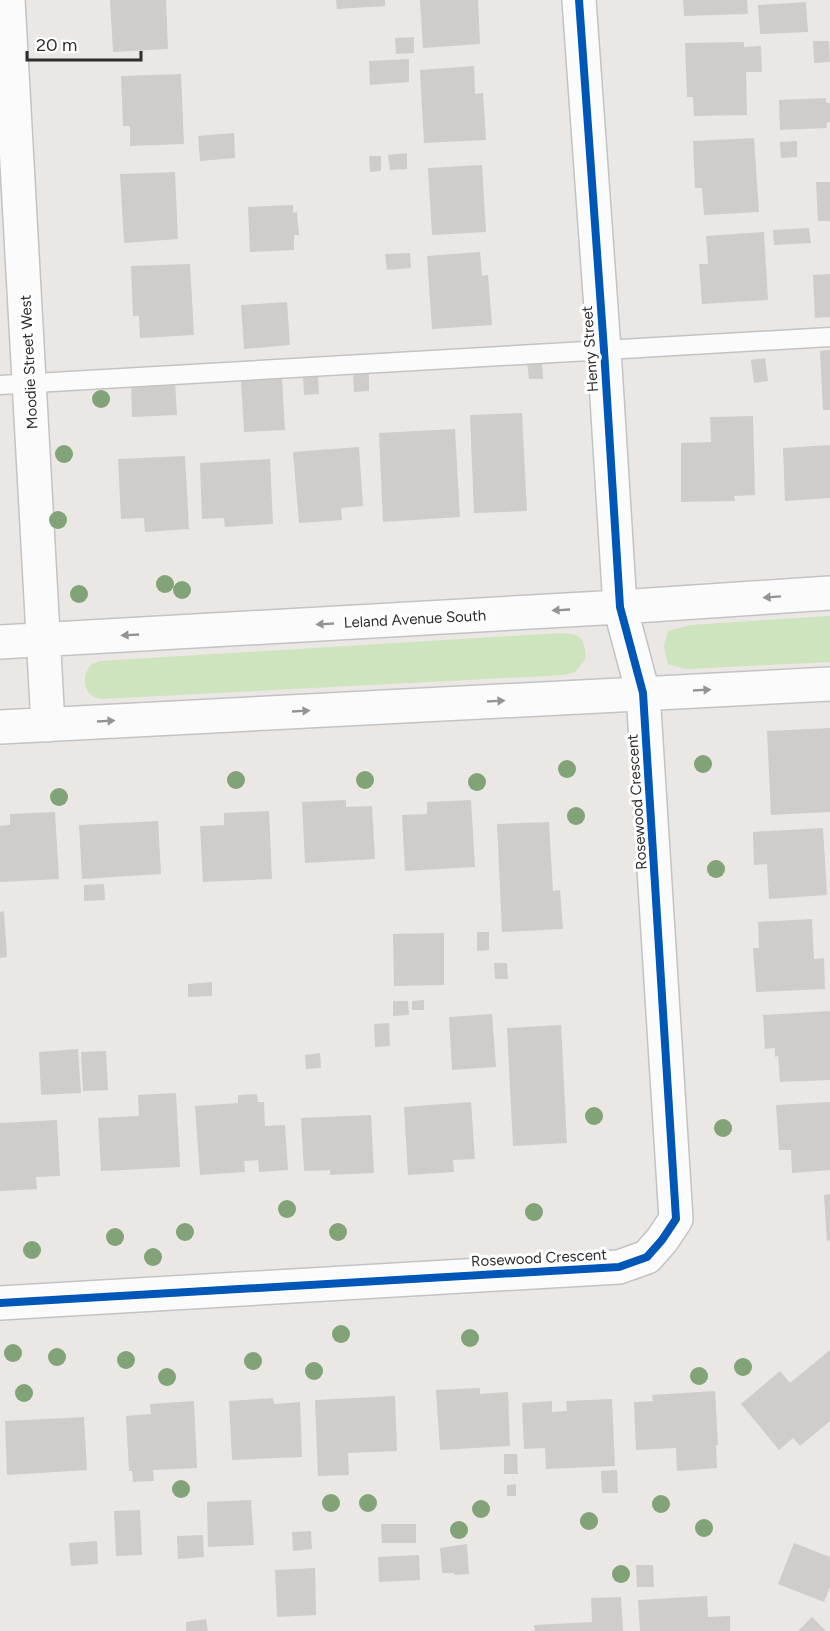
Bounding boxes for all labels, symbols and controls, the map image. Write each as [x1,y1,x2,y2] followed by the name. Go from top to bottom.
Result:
[27,24,141,62] scale bar
[36,34,77,56] text: 20 m
[16,294,42,430] street label: Moodie Street West
[578,305,602,393] street label: Henry Street
[762,592,781,602] one-way arrow
[343,606,487,632] street label: Leland Avenue South
[552,606,571,615] one-way arrow
[315,619,334,628] one-way arrow
[121,630,140,640] one-way arrow
[692,686,711,695] one-way arrow
[486,696,505,705] one-way arrow
[292,706,311,716] one-way arrow
[97,717,116,726] one-way arrow
[623,733,651,870] street label: Rosewood Crescent
[471,1245,608,1271] street label: Rosewood Crescent

